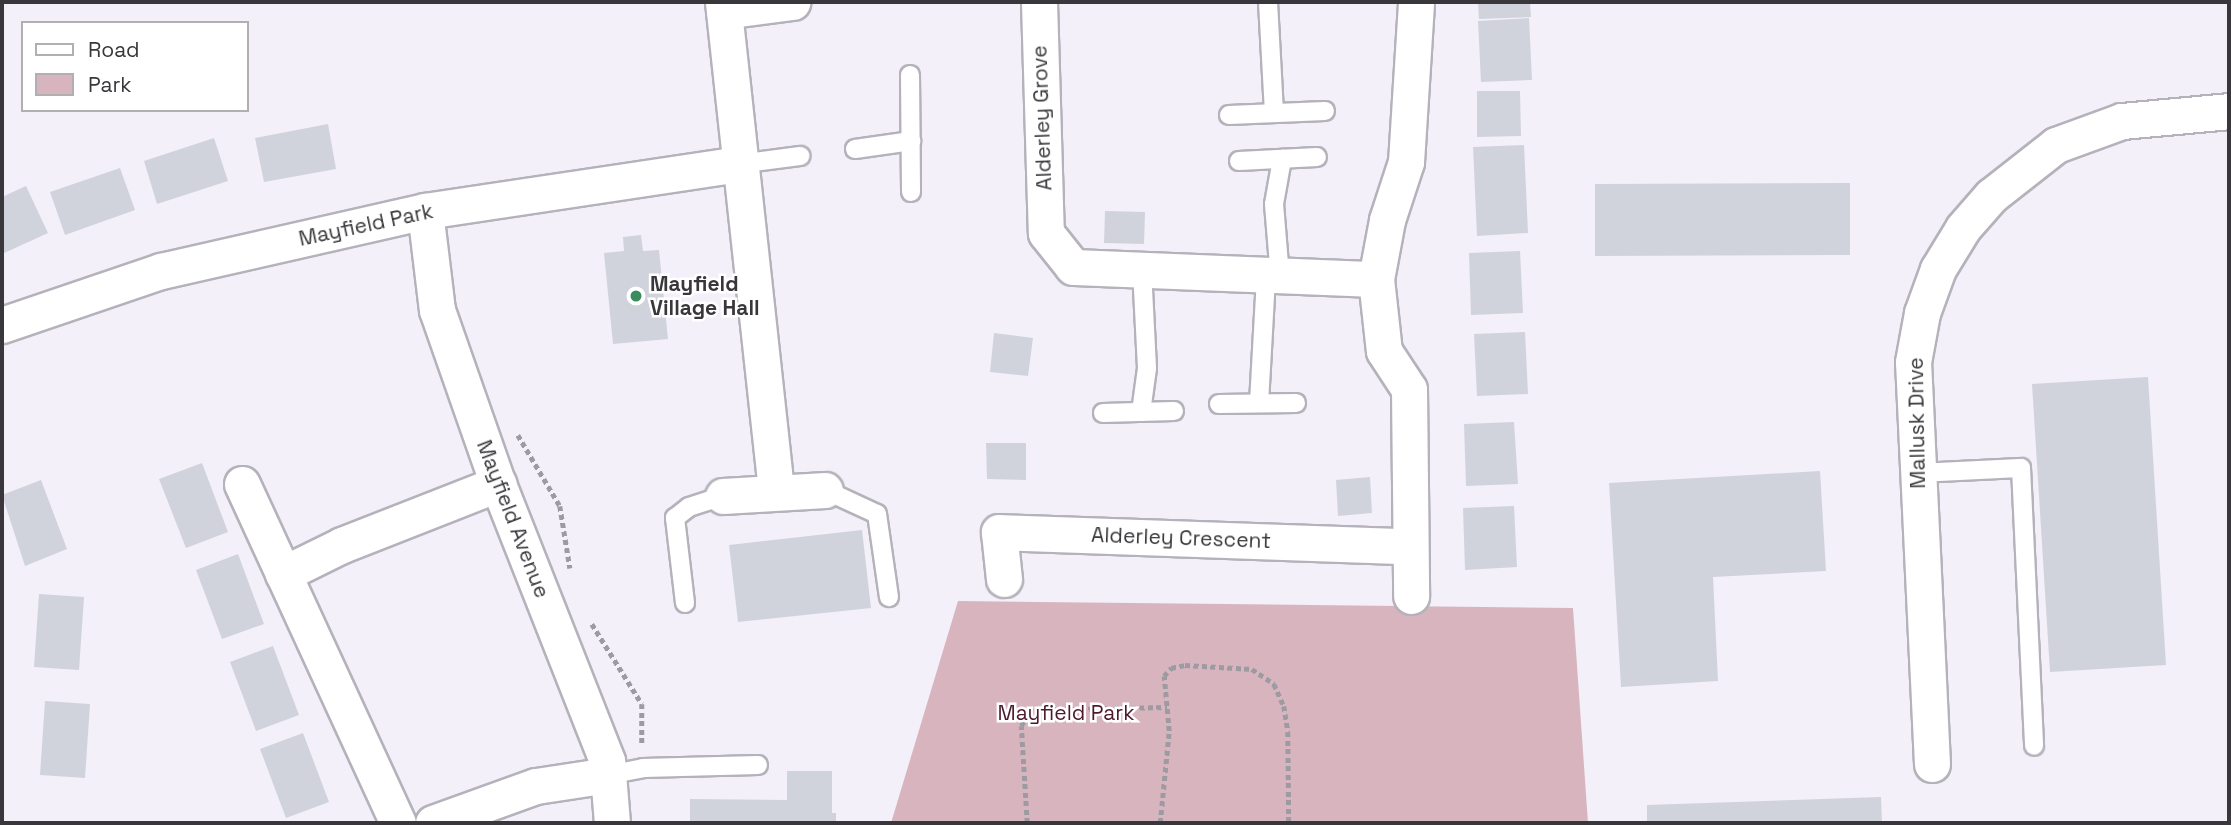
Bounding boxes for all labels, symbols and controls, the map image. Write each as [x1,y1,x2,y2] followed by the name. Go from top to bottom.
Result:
[21,21,248,112] legend
[88,36,140,63] text: Road
[1027,45,1057,191] street label: Alderley Grove
[88,71,132,98] text: Park
[296,198,436,252] street label: Mayfield Park
[650,271,760,321] place label: Mayfield Village Hall
[628,288,644,304] marker: Mayfield Village Hall
[1903,357,1931,489] street label: Mallusk Drive
[471,436,555,602] street label: Mayfield Avenue
[1091,522,1271,554] street label: Alderley Crescent
[998,700,1134,726] park label: Mayfield Park

